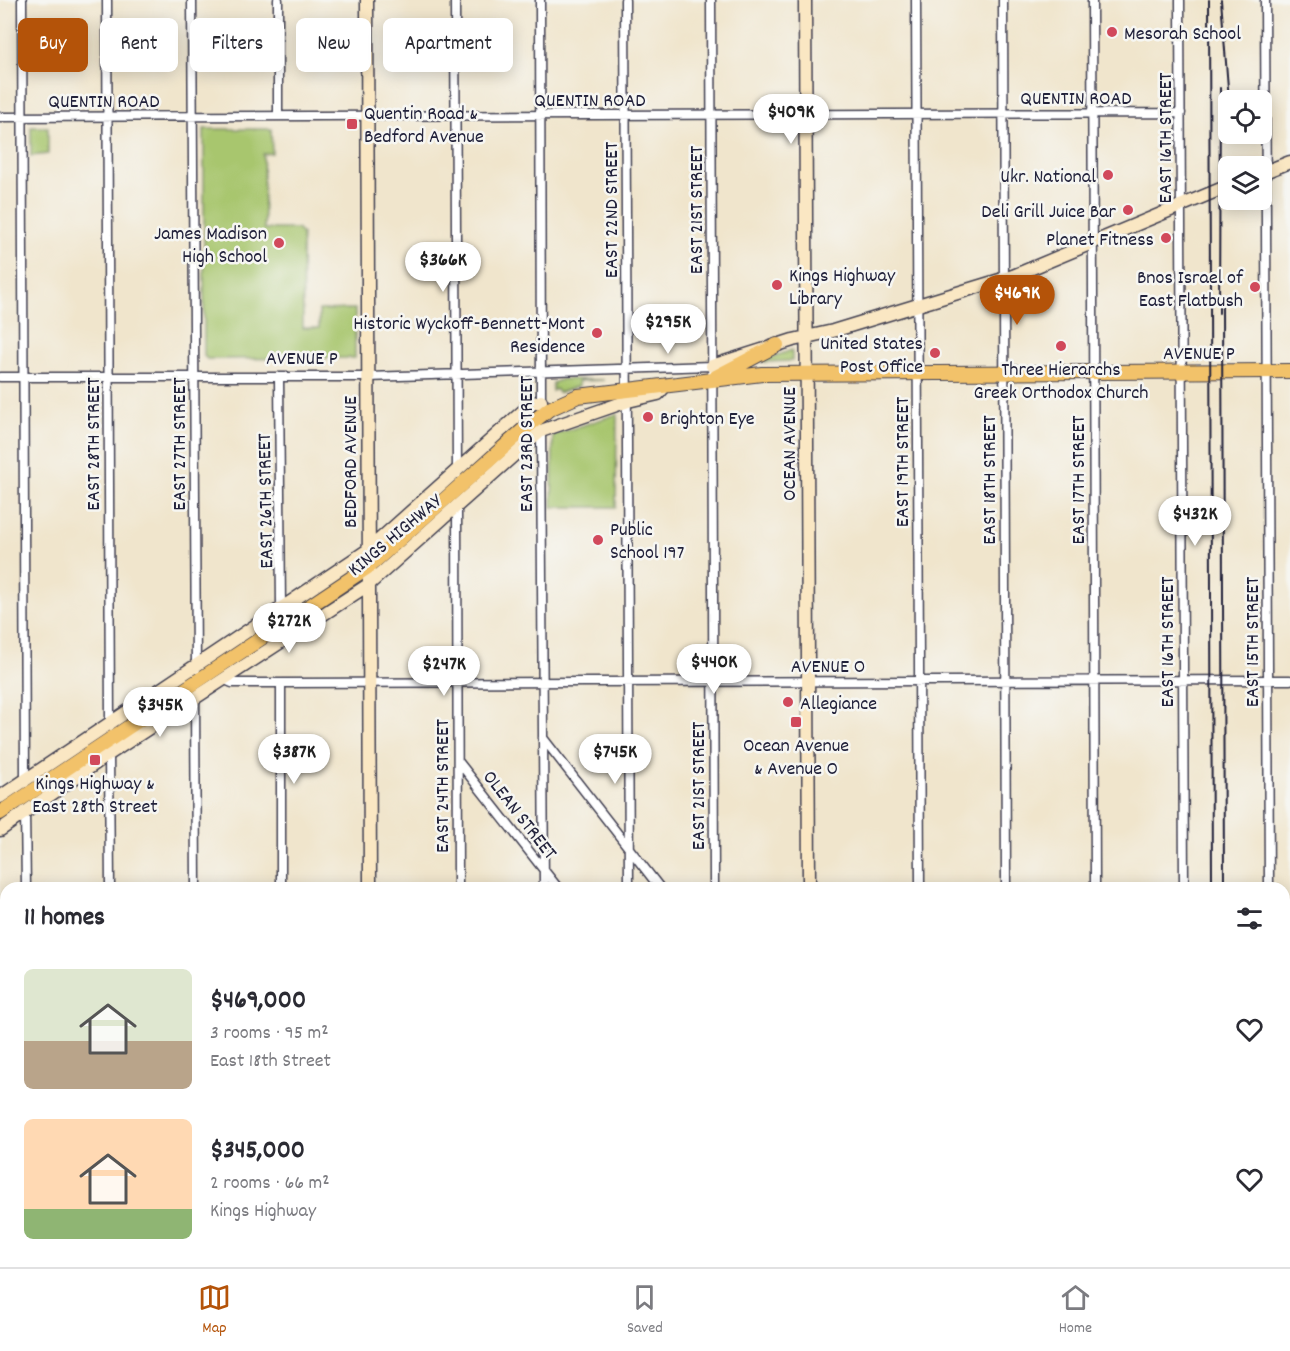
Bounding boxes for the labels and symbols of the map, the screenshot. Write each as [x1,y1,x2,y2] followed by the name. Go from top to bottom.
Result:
[1124,21,1241,49] place label: Mesorah School
[1105,25,1119,39] marker: Mesorah School
[1153,72,1181,204] street label: EAST 16TH STREET
[1020,86,1132,114] street label: QUENTIN ROAD
[534,88,646,116] street label: QUENTIN ROAD
[48,89,160,117] street label: QUENTIN ROAD
[749,94,833,145] pin: $409K
[364,101,484,152] place label: Quentin Road & Bedford Avenue
[345,117,359,131] marker: Quentin Road & Bedford Avenue
[599,142,627,278] street label: EAST 22ND STREET
[684,146,712,274] street label: EAST 21ST STREET
[1000,164,1096,192] place label: Ukr. National
[1101,168,1115,182] marker: Ukr. National
[981,199,1117,227] place label: Deli Grill Juice Bar
[1121,203,1135,217] marker: Deli Grill Juice Bar
[154,221,267,272] place label: James Madison High School
[1046,227,1154,255] place label: Planet Fitness
[1159,231,1173,245] marker: Planet Fitness
[272,236,286,250] marker: James Madison High School
[401,242,485,293] pin: $366K
[789,263,896,314] place label: Kings Highway Library
[1137,265,1244,316] place label: Bnos Israel of East Flatbush
[975,275,1059,326] pin: $469K
[770,278,784,292] marker: Kings Highway Library
[1248,280,1262,294] marker: Bnos Israel of East Flatbush
[626,304,710,355] pin: $295K
[353,311,585,362] place label: Historic Wyckoff-Bennett-Mont Residence
[590,326,604,340] marker: Historic Wyckoff-Bennett-Mont Residence
[820,331,923,382] place label: United States Post Office
[1054,339,1068,353] marker: Three Hierarchs Greek Orthodox Church
[1163,341,1235,369] street label: AVENUE P
[266,346,338,374] street label: AVENUE P
[928,346,942,360] marker: United States Post Office
[974,357,1148,408] place label: Three Hierarchs Greek Orthodox Church
[514,376,542,512] street label: EAST 23RD STREET
[81,377,109,511] street label: EAST 28TH STREET
[167,377,195,511] street label: EAST 27TH STREET
[777,387,805,501] street label: OCEAN AVENUE
[338,396,366,528] street label: BEDFORD AVENUE
[890,397,918,527] street label: EAST 19TH STREET
[660,406,755,434] place label: Brighton Eye
[641,410,655,424] marker: Brighton Eye
[977,415,1005,545] street label: EAST 18TH STREET
[1066,416,1094,544] street label: EAST 17TH STREET
[252,433,282,569] street label: EAST 26TH STREET
[343,488,450,584] street label: KINGS HIGHWAY
[1153,496,1237,547] pin: $432K
[610,517,684,568] place label: Public School 197
[591,533,605,547] marker: Public School 197
[1155,576,1183,708] street label: EAST 16TH STREET
[1240,577,1268,707] street label: EAST 15TH STREET
[247,603,331,654] pin: $272K
[672,644,756,695] pin: $440K
[402,646,486,697] pin: $247K
[791,654,865,682] street label: AVENUE O
[118,687,202,738] pin: $345K
[800,691,877,719] place label: Allegiance
[781,695,795,709] marker: Allegiance
[789,715,803,729] marker: Ocean Avenue & Avenue O
[430,719,458,853] street label: EAST 24TH STREET
[686,722,714,850] street label: EAST 21ST STREET
[743,733,849,784] place label: Ocean Avenue & Avenue O
[252,734,336,785] pin: $387K
[573,734,657,785] pin: $745K
[88,753,102,767] marker: Kings Highway & East 28th Street
[475,765,563,867] street label: OLEAN STREET
[32,771,158,822] place label: Kings Highway & East 28th Street

